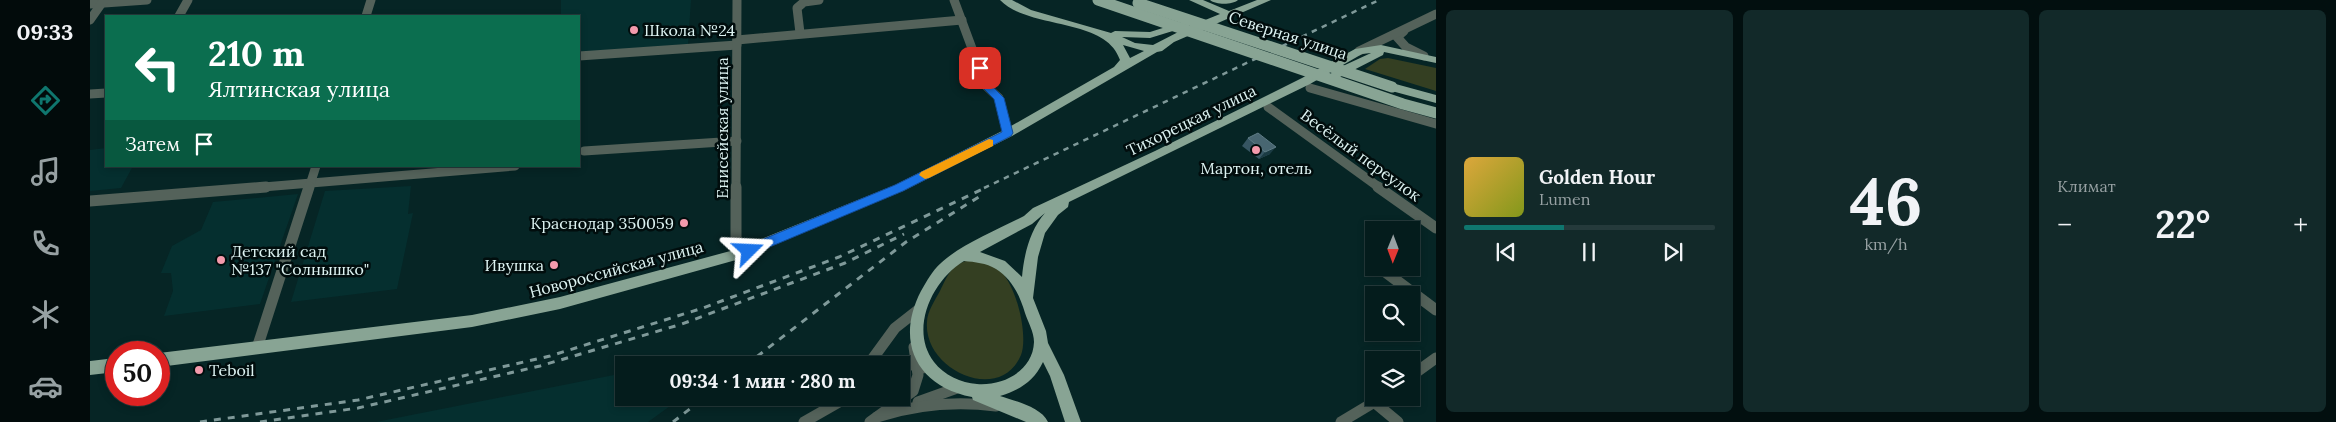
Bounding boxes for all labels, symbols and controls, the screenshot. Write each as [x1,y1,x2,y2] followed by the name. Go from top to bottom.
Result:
[1226,6,1350,64] street label: Северная улица
[17,18,73,46] text: 09:33
[644,20,735,40] place label: Школа №24
[628,24,640,36] marker: Школа №24
[208,31,305,76] text: 210 m
[125,35,190,100] icon: left
[959,47,1001,89] pin
[966,54,994,82] icon: arrive
[712,57,732,199] street label: Енисейская улица
[208,75,390,103] text: Ялтинская улица
[1123,80,1259,160] street label: Тихорецкая улица
[28,83,63,118] icon: directions
[1297,105,1425,206] street label: Весёлый переулок
[190,130,218,158] icon: arrive
[125,132,180,156] text: Затем
[1250,144,1262,156] marker: Мартон, отель
[28,154,63,189] icon: music
[1200,158,1312,178] place label: Мартон, отель
[1850,160,1922,243] text: 46
[1539,165,1655,189] text: Golden Hour
[2057,176,2116,196] text: Климат
[1539,189,1591,209] text: Lumen
[2155,200,2210,248] text: 22°
[2057,207,2072,243] text: −
[2293,207,2308,243] text: +
[530,213,674,233] place label: Краснодар 350059
[678,217,690,229] marker: Краснодар 350059
[1365,221,1420,276] north arrow
[1365,221,1420,406] map controls
[722,224,774,276] position arrow
[28,226,63,261] icon: phone
[1864,234,1908,254] text: km/h
[527,236,705,302] street label: Новороссийская улица
[1492,238,1520,266] icon: previous
[1575,238,1603,266] icon: pause
[1659,238,1687,266] icon: next
[231,241,369,279] place label: Детский сад №137 "Солнышко"
[215,254,227,266] marker: Детский сад №137 "Солнышко"
[485,255,544,275] place label: Ивушка
[548,259,560,271] marker: Ивушка
[1365,286,1420,341] button: search
[28,297,63,332] icon: climate
[105,341,170,406] speed limit sign: 50
[1365,351,1420,406] button: layers
[209,360,255,380] place label: Teboil
[193,364,205,376] marker: Teboil
[28,369,63,404] icon: car
[669,369,856,393] text: 09:34 · 1 мин · 280 m

